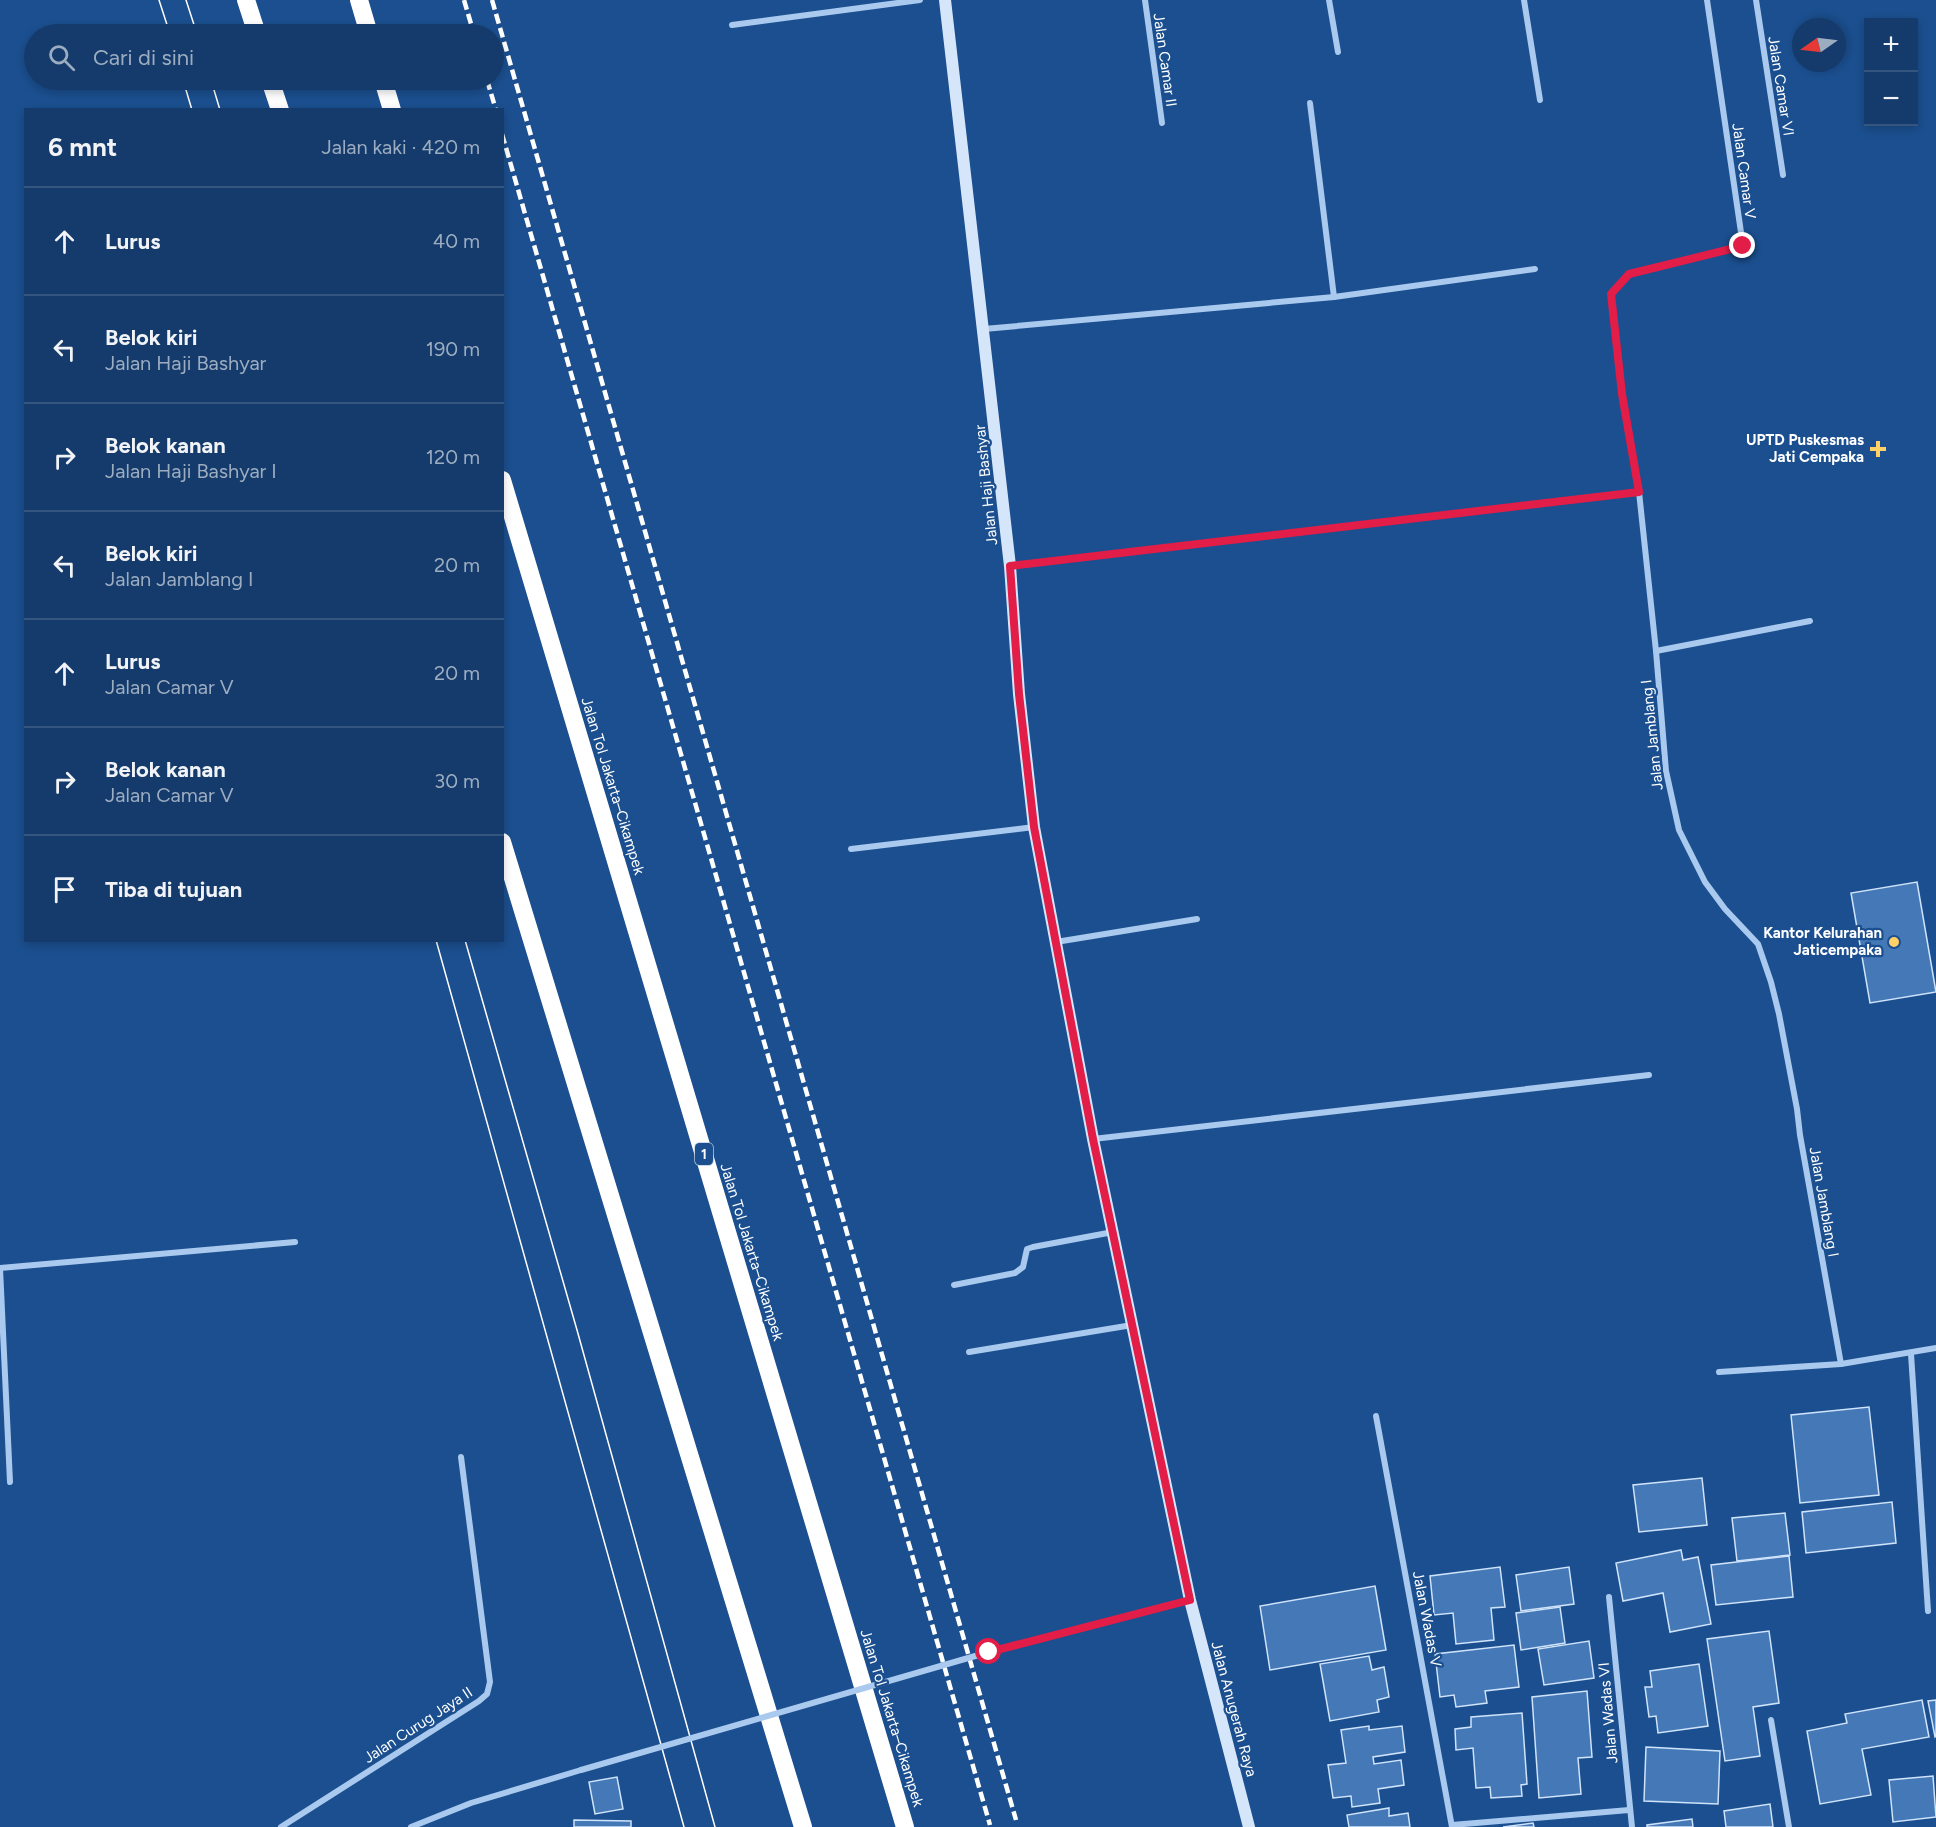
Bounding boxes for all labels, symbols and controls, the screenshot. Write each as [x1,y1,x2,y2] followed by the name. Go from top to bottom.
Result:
[1150,12,1180,108] street label: Jalan Camar II
[1792,18,1846,72] north arrow
[1864,18,1918,126] map controls
[1864,18,1918,72] button: +
[24,24,504,90] search box
[1764,35,1798,137] street label: Jalan Camar VI
[45,41,78,74] icon: search
[93,44,194,71] text: Cari di sini
[1864,72,1918,126] button: −
[1728,122,1760,221] street label: Jalan Camar V
[48,131,117,163] text: 6 mnt
[321,135,480,159] text: Jalan kaki · 420 m
[48,225,81,258] icon: ahead
[105,228,160,255] text: Lurus
[433,229,480,253] text: 40 m
[1729,232,1755,258] route end
[105,324,198,351] text: Belok kiri
[48,333,81,366] icon: left
[426,337,480,361] text: 190 m
[105,351,266,375] text: Jalan Haji Bashyar
[971,424,1001,546] street label: Jalan Haji Bashyar
[1746,431,1864,466] place label: UPTD Puskesmas Jati Cempaka
[105,432,226,459] text: Belok kanan
[1869,440,1887,458] marker: UPTD Puskesmas Jati Cempaka
[48,441,81,474] icon: right
[426,445,480,469] text: 120 m
[105,459,277,483] text: Jalan Haji Bashyar I
[105,540,198,567] text: Belok kiri
[48,549,81,582] icon: left
[434,553,480,577] text: 20 m
[105,567,253,591] text: Jalan Jamblang I
[105,648,160,675] text: Lurus
[48,657,81,690] icon: ahead
[434,661,480,685] text: 20 m
[105,675,234,699] text: Jalan Camar V
[1637,679,1667,791] street label: Jalan Jamblang I
[577,695,649,877] street label: Jalan Tol Jakarta–Cikampek
[105,756,226,783] text: Belok kanan
[48,765,81,798] icon: right
[434,769,480,793] text: 30 m
[105,783,234,807] text: Jalan Camar V
[48,873,81,906] icon: arrive
[105,876,242,903] text: Tiba di tujuan
[1763,924,1882,959] place label: Kantor Kelurahan Jaticempaka
[1887,935,1901,949] marker: Kantor Kelurahan Jaticempaka
[695,1143,713,1165] road number: 1
[1805,1146,1843,1258] street label: Jalan Jamblang I
[716,1161,788,1343] street label: Jalan Tol Jakarta–Cikampek
[1409,1569,1445,1669] street label: Jalan Wadas V
[856,1627,928,1809] street label: Jalan Tol Jakarta–Cikampek
[975,1638,1001,1664] route start
[1207,1639,1261,1779] street label: Jalan Anugerah Raya
[1595,1662,1621,1764] street label: Jalan Wadas VI
[360,1683,476,1767] street label: Jalan Curug Jaya II

